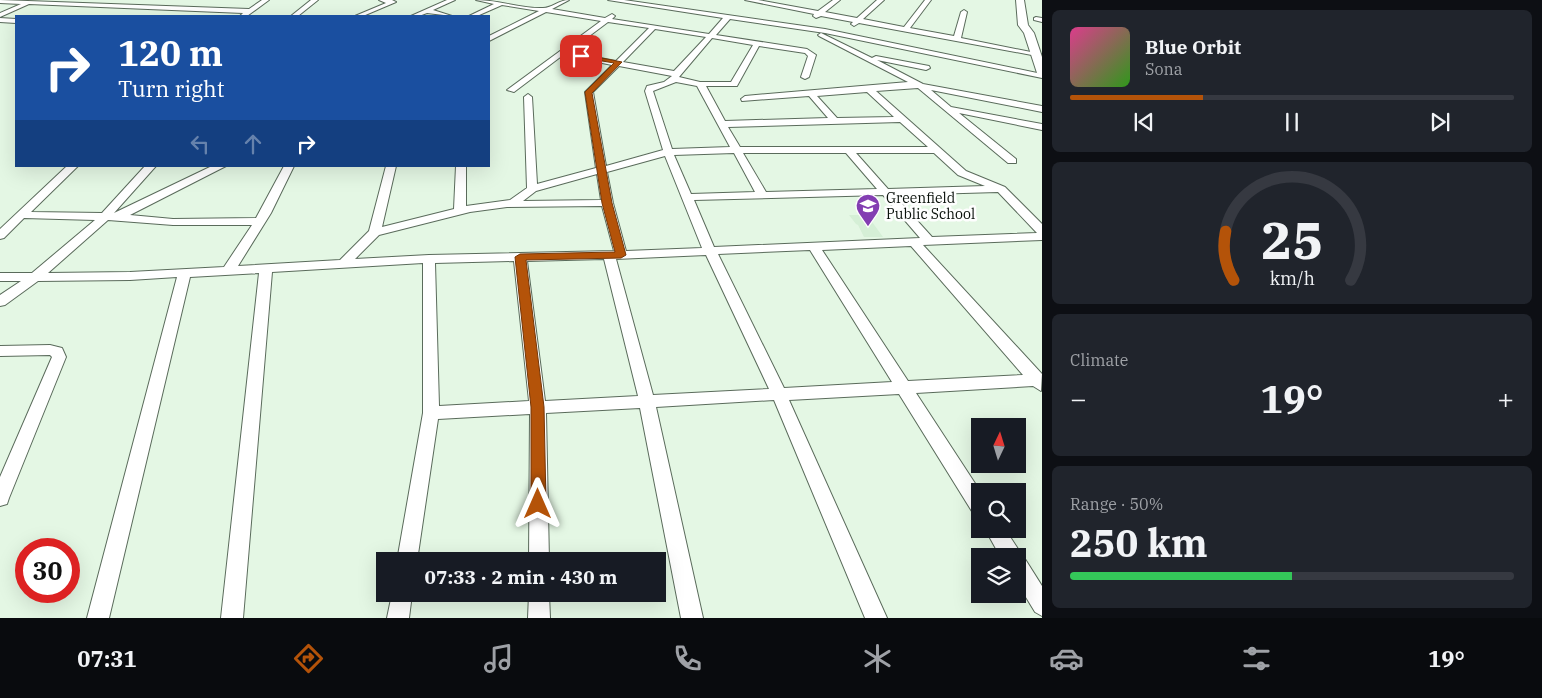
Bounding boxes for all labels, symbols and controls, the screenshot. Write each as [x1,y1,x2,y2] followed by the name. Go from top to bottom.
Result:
[118,30,223,76] text: 120 m
[35,35,100,100] icon: right
[560,35,602,77] pin
[1145,35,1241,59] text: Blue Orbit
[567,42,595,70] icon: arrive
[1145,59,1182,79] text: Sona
[118,74,225,103] text: Turn right
[1130,108,1158,136] icon: previous
[1278,108,1306,136] icon: pause
[1426,108,1454,136] icon: next
[186,130,214,158] icon: left
[239,130,267,158] icon: ahead
[292,130,320,158] icon: right
[886,189,975,223] place label: Greenfield Public School
[855,193,881,227] school or university icon: Greenfield Public School
[1261,206,1323,273] text: 25
[1269,267,1315,290] text: km/h
[1070,350,1128,370] text: Climate
[1260,374,1324,423] text: 19°
[1070,380,1087,417] text: −
[1497,380,1514,417] text: +
[971,418,1026,472] north arrow
[971,418,1026,603] map controls
[511,477,563,529] position arrow
[971,483,1026,538] button: search
[1070,494,1163,514] text: Range · 50%
[1070,518,1208,567] text: 250 km
[15,538,80,603] speed limit sign: 30
[971,548,1026,603] button: layers
[425,565,617,589] text: 07:33 · 2 min · 430 m
[291,641,326,676] icon: directions
[481,641,516,676] icon: music
[670,641,705,676] icon: phone
[860,641,895,676] icon: climate
[1049,641,1084,676] icon: car
[1239,641,1274,676] icon: filters
[77,644,137,673] text: 07:31
[1428,644,1465,673] text: 19°

